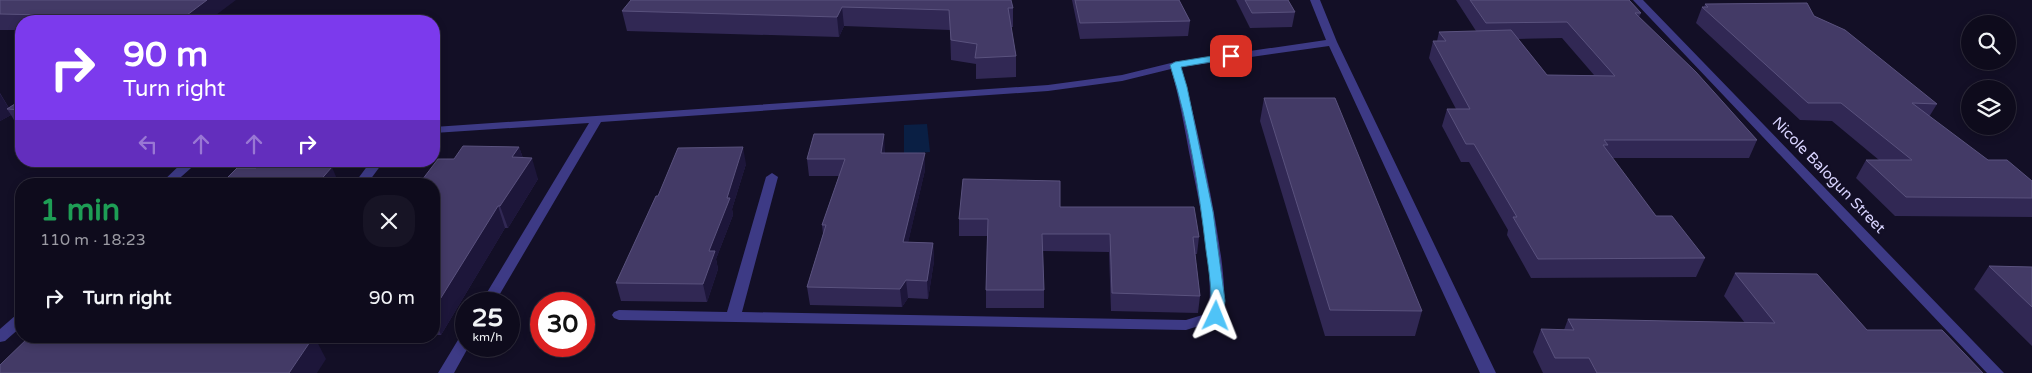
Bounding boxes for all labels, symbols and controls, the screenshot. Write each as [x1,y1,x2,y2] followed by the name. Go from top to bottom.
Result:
[1961,15,2016,135] map controls
[1961,15,2016,70] button: search
[123,34,208,76] text: 90 m
[40,35,105,100] icon: right
[1210,35,1252,77] pin
[1217,42,1245,70] icon: arrive
[123,76,225,102] text: Turn right
[1961,80,2016,135] button: layers
[1769,113,1889,237] street label: Nicole Balogun Street
[134,130,162,158] icon: left
[187,130,215,158] icon: ahead
[240,130,268,158] icon: ahead
[293,130,321,158] icon: right
[40,192,120,229] text: 1 min
[363,195,415,247] button: close
[40,230,146,250] text: 110 m · 18:23
[40,284,68,312] icon: right
[83,287,171,309] text: Turn right
[369,287,415,309] text: 90 m
[1189,289,1241,341] position arrow
[530,292,595,357] speed limit sign: 30
[472,303,503,333] text: 25
[472,330,503,344] text: km/h

